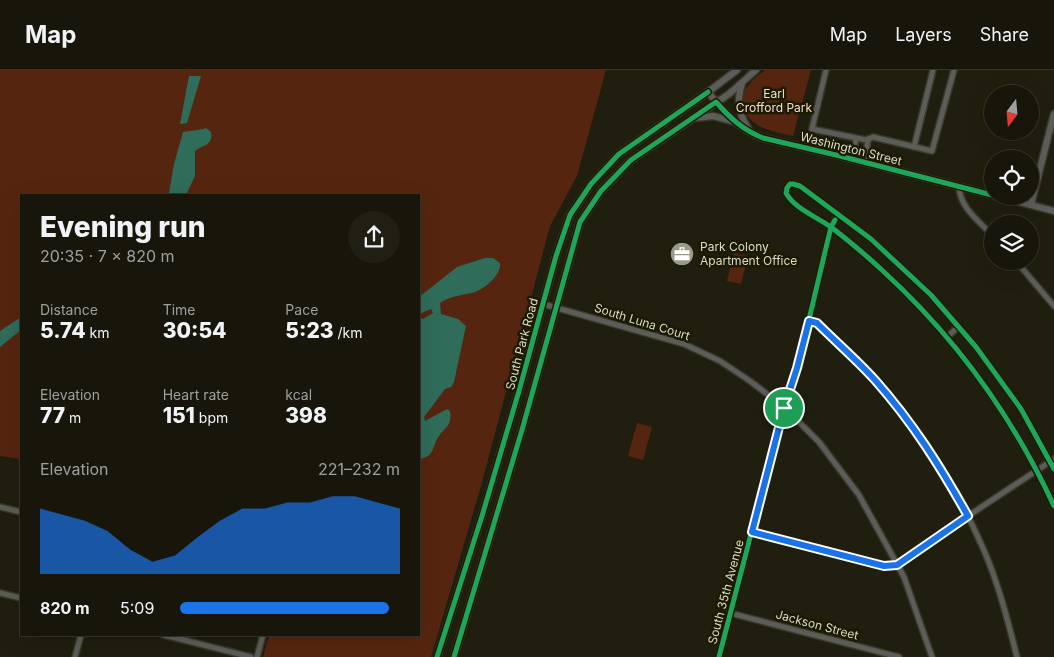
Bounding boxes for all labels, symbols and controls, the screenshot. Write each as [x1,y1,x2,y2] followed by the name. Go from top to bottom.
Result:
[25,20,76,49] text: Map
[830,24,867,45] text: Map
[895,24,952,45] text: Layers
[980,24,1029,45] text: Share
[984,85,1039,140] north arrow
[984,85,1039,270] map controls
[736,86,813,115] park label: Earl Crofford Park
[799,129,903,168] street label: Washington Street
[984,150,1039,205] button: locate
[40,210,206,244] text: Evening run
[348,211,400,263] button: share
[984,215,1039,270] button: layers
[700,239,797,268] place label: Park Colony Apartment Office
[669,241,695,267] office icon: Park Colony Apartment Office
[40,246,175,266] text: 20:35 · 7 × 820 m
[502,296,541,391] street label: South Park Road
[593,300,692,343] street label: South Luna Court
[40,301,98,318] text: Distance
[163,301,196,318] text: Time
[285,301,318,318] text: Pace
[40,318,86,343] text: 5.74
[163,318,227,343] text: 30:54
[285,318,334,343] text: 5:23
[86,324,109,341] text: km
[334,324,363,341] text: /km
[40,386,100,403] text: Elevation
[163,386,229,403] text: Heart rate
[285,386,312,403] text: kcal
[763,387,805,429] pin
[770,394,798,422] icon: arrive
[40,403,65,428] text: 77
[163,403,195,428] text: 151
[285,403,327,428] text: 398
[65,409,81,426] text: m
[195,409,228,426] text: bpm
[40,459,109,479] text: Elevation
[318,459,400,479] text: 221–232 m
[704,538,747,646] street label: South 35th Avenue
[40,598,90,618] text: 820 m
[120,598,154,618] text: 5:09
[774,606,860,643] street label: Jackson Street

